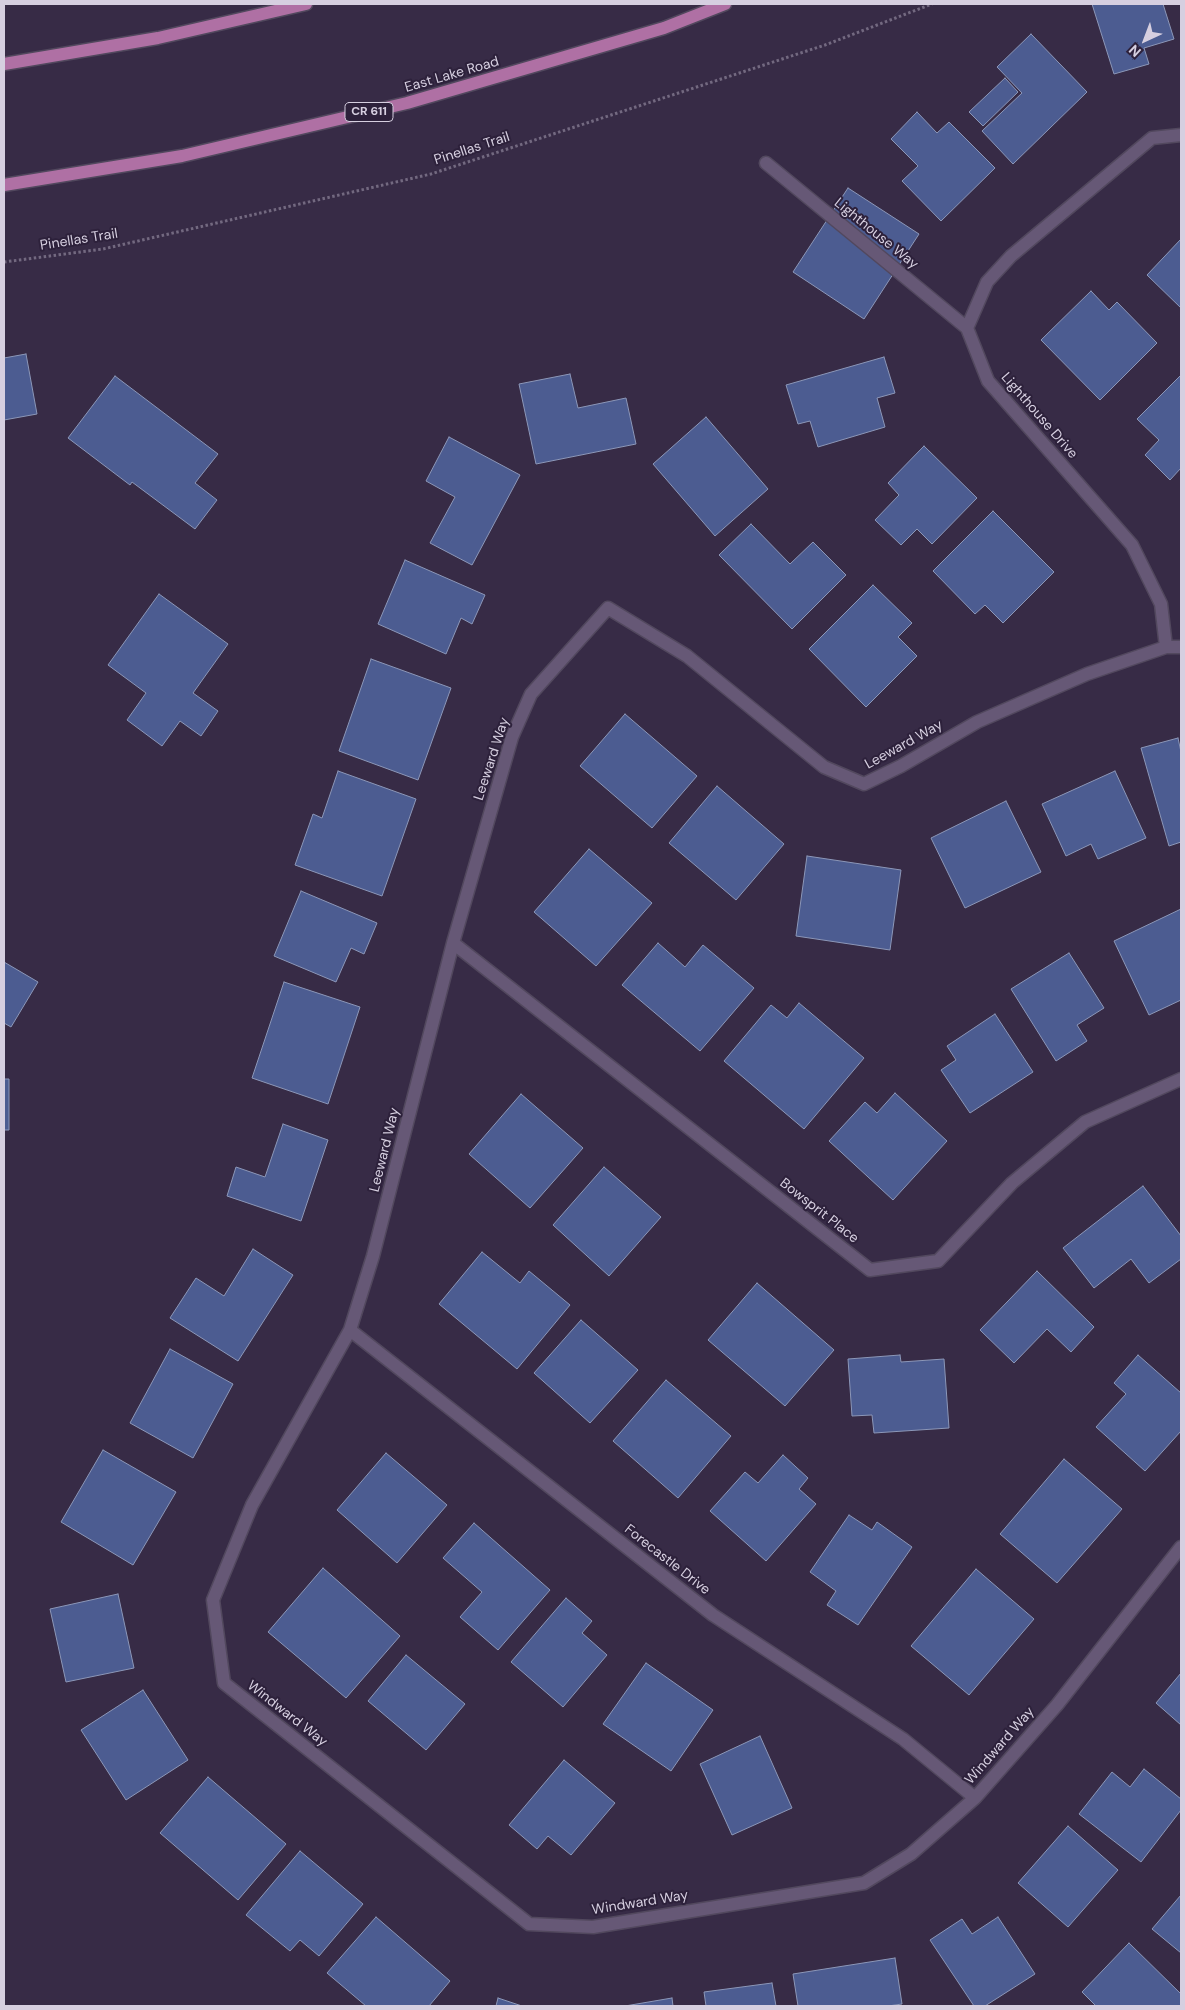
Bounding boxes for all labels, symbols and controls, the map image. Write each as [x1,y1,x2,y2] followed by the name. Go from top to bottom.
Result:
[1120,15,1170,65] north arrow
[1125,41,1145,61] text: N
[403,54,501,96] street label: East Lake Road
[345,102,393,121] road number: CR 611
[432,129,512,169] street label: Pinellas Trail
[831,195,921,273] street label: Lighthouse Way
[39,226,119,254] street label: Pinellas Trail
[997,370,1081,462] street label: Lighthouse Drive
[471,715,513,803] street label: Leeward Way
[862,717,946,773] street label: Leeward Way
[366,1106,404,1194] street label: Leeward Way
[776,1175,862,1247] street label: Bowsprit Place
[621,1521,713,1599] street label: Forecastle Drive
[244,1677,330,1751] street label: Windward Way
[962,1704,1038,1788] street label: Windward Way
[591,1887,689,1919] street label: Windward Way

